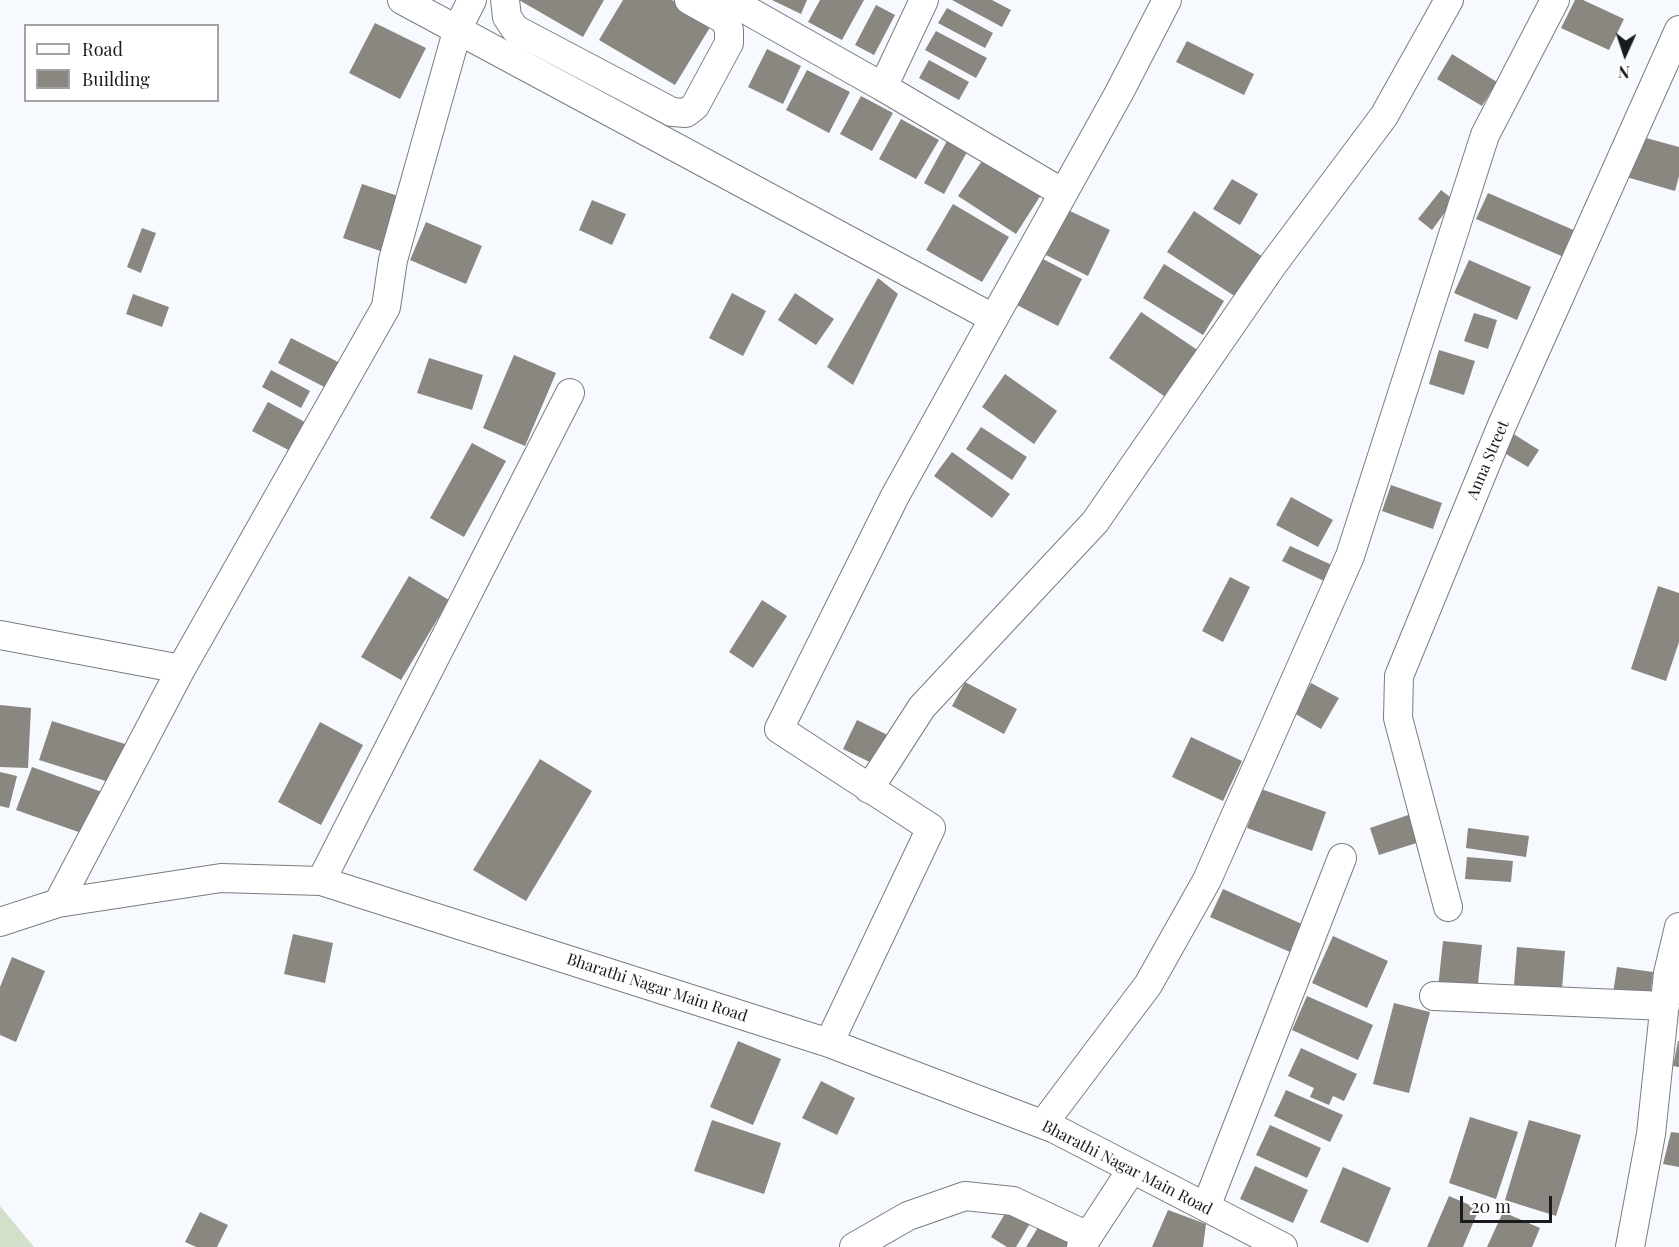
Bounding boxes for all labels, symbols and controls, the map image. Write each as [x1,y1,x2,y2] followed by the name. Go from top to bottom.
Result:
[24,24,219,102] legend
[1595,24,1655,84] north arrow
[82,37,123,61] text: Road
[1618,62,1630,83] text: N
[82,67,150,91] text: Building
[1463,418,1513,502] street label: Anna Street
[564,950,750,1026] street label: Bharathi Nagar Main Road
[1039,1117,1215,1219] street label: Bharathi Nagar Main Road
[1463,1184,1554,1222] scale bar
[1471,1194,1511,1218] text: 20 m

